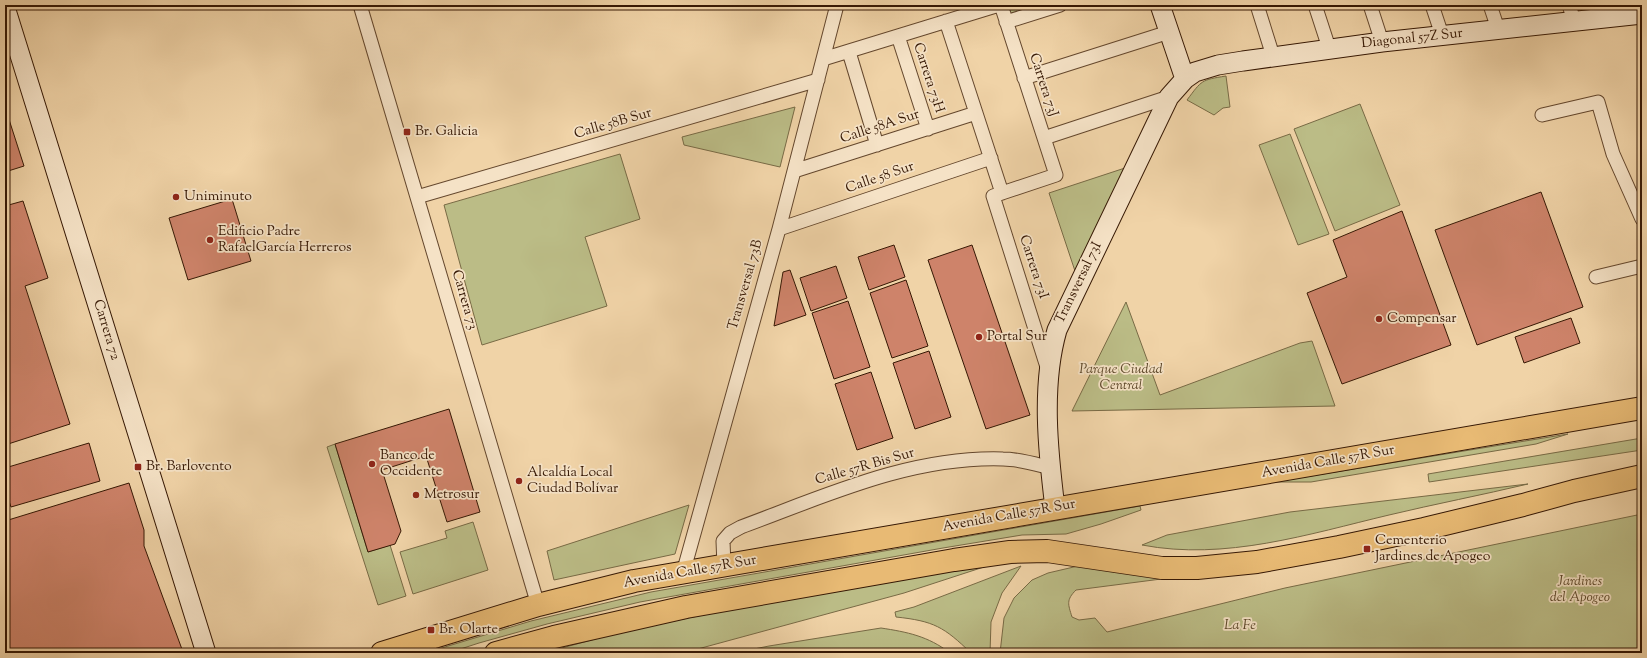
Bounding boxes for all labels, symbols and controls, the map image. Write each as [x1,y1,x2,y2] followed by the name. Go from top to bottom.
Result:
[1360,24,1464,54] street label: Diagonal 57Z Sur
[907,40,949,116] street label: Carrera 73H
[1023,51,1063,119] street label: Carrera 73J
[572,103,655,145] street label: Calle 58B Sur
[838,105,923,149] street label: Calle 58A Sur
[415,122,478,142] place label: Br. Galicia
[402,127,412,137] marker: Br. Galicia
[843,157,918,199] street label: Calle 58 Sur
[184,187,252,207] place label: Uniminuto
[171,192,181,202] marker: Uniminuto
[218,222,352,258] place label: Edificio Padre RafaelGarcía Herreros
[1013,232,1053,302] street label: Carrera 73I
[205,235,215,245] marker: Edificio Padre RafaelGarcía Herreros
[724,237,768,333] street label: Transversal 73B
[1051,238,1108,327] street label: Transversal 73I
[446,268,482,333] street label: Carrera 73
[87,297,125,363] street label: Carrera 72
[1387,309,1457,329] place label: Compensar
[1374,314,1384,324] marker: Compensar
[987,327,1048,347] place label: Portal Sur
[974,332,984,342] marker: Portal Sur
[1079,360,1163,396] park label: Parque Ciudad Central
[1260,440,1397,484] street label: Avenida Calle 57R Sur
[813,443,918,491] street label: Calle 57R Bis Sur
[380,446,442,482] place label: Banco de Occidente
[146,457,232,477] place label: Br. Barlovento
[367,459,377,469] marker: Banco de Occidente
[133,462,143,472] marker: Br. Barlovento
[527,463,619,499] place label: Alcaldía Local Ciudad Bolívar
[514,476,524,486] marker: Alcaldía Local Ciudad Bolívar
[424,485,480,505] place label: Metrosur
[411,490,421,500] marker: Metrosur
[941,494,1078,538] street label: Avenida Calle 57R Sur
[1374,531,1491,567] place label: Cementerio Jardines de Apogeo
[1362,544,1372,554] marker: Cementerio Jardines de Apogeo
[622,550,759,594] street label: Avenida Calle 57R Sur
[1550,572,1610,608] park label: Jardines del Apogeo
[1224,616,1256,636] park label: La Fe
[439,620,498,640] place label: Br. Olarte
[426,625,436,635] marker: Br. Olarte

